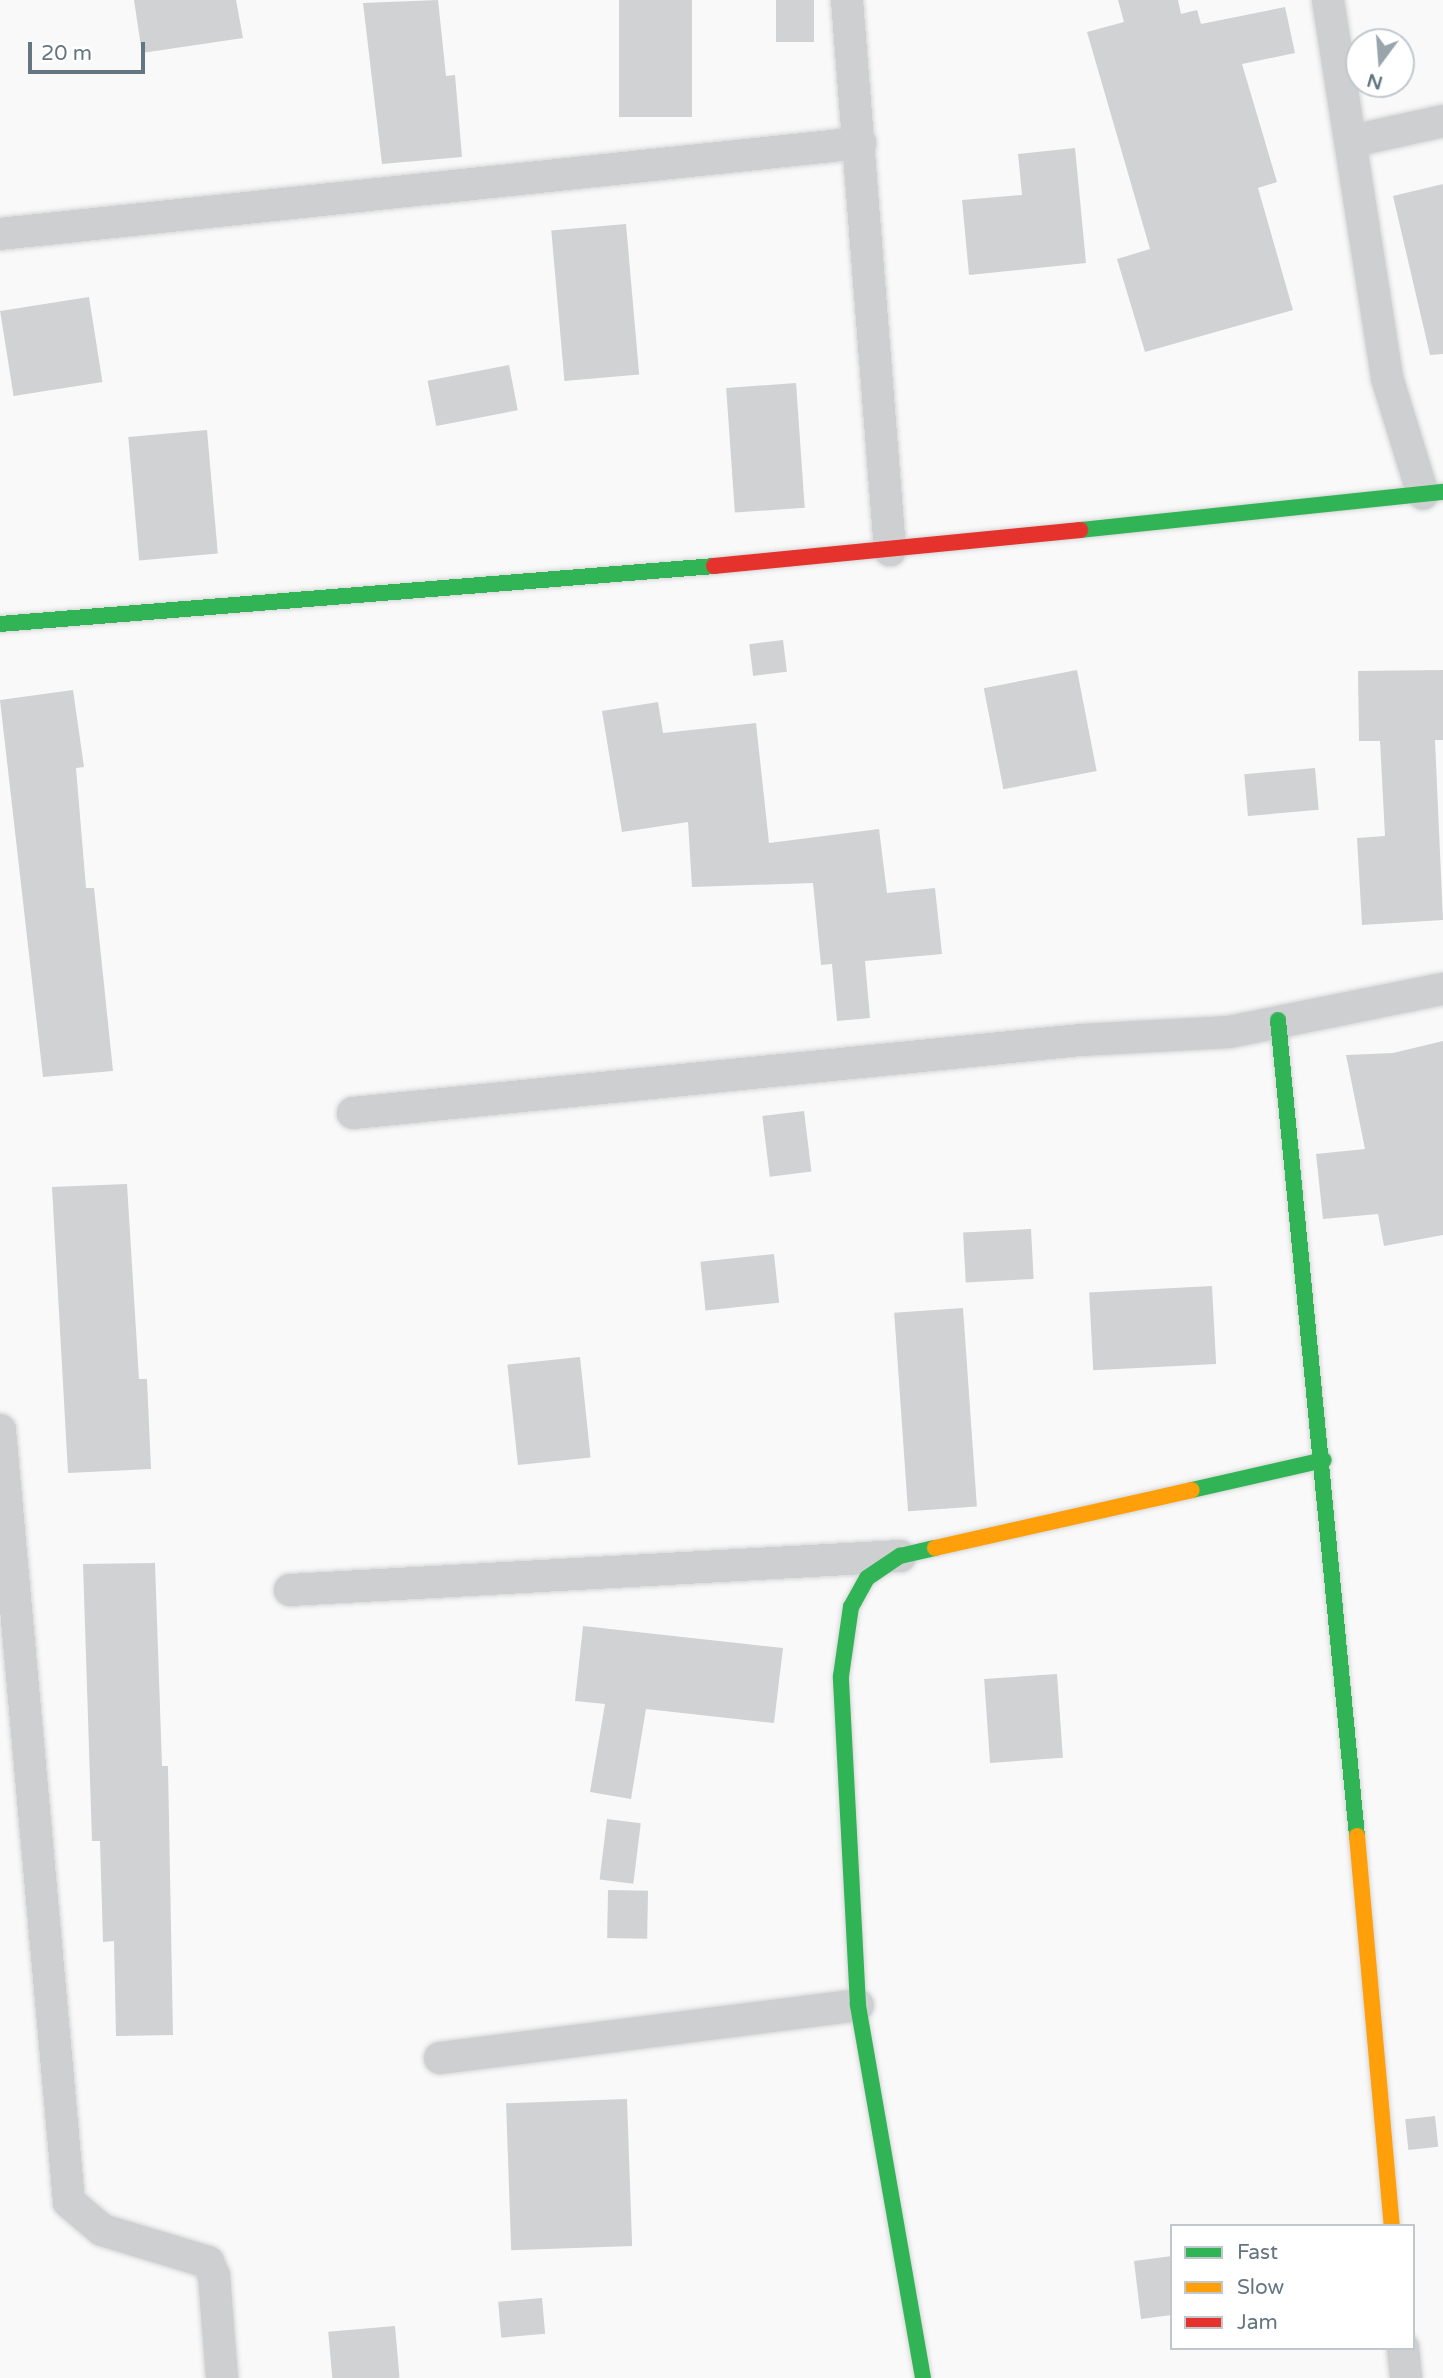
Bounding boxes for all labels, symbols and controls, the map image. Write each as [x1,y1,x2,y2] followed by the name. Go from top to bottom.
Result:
[32,28,149,72] scale bar
[1345,28,1415,98] north arrow
[41,41,92,66] text: 20 m
[1364,69,1385,94] text: N
[1170,2224,1415,2350] legend
[1237,2240,1278,2265] text: Fast
[1237,2275,1284,2300] text: Slow
[1237,2310,1278,2335] text: Jam

